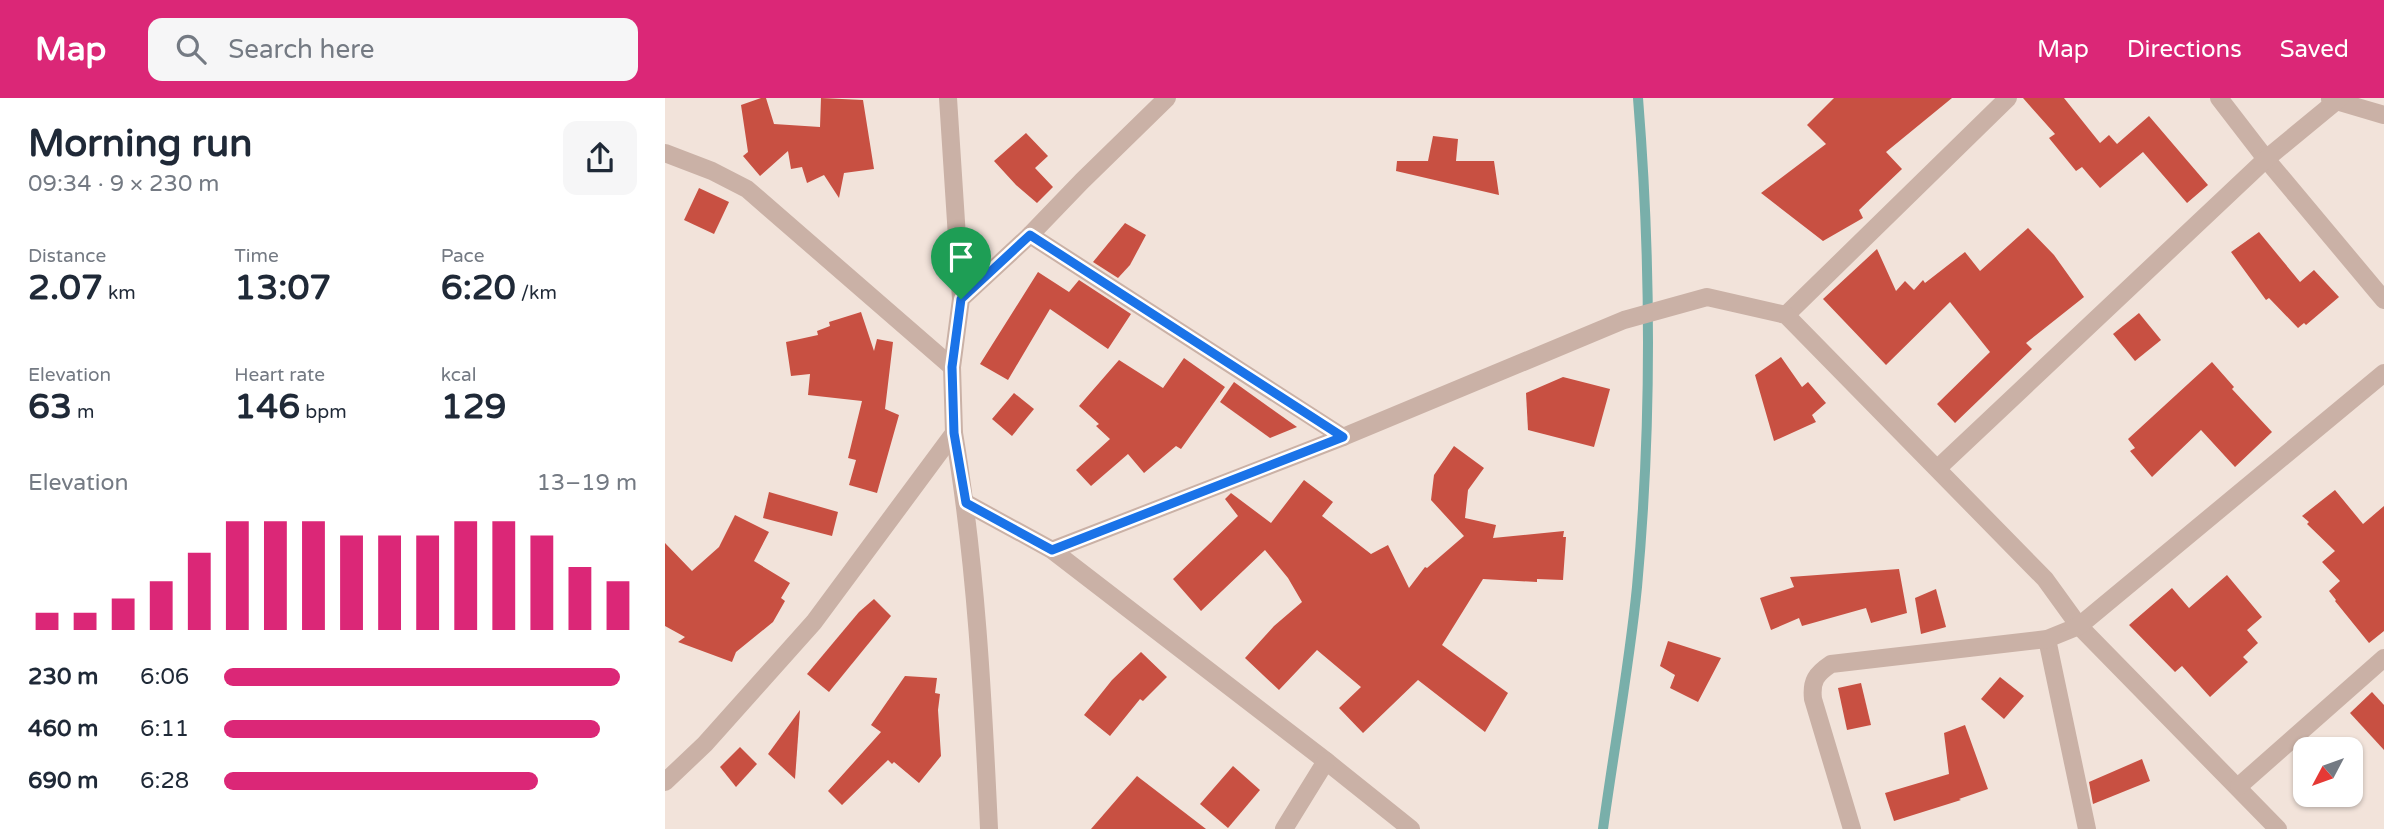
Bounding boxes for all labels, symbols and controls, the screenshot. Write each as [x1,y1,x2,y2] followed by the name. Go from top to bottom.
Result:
[148,18,638,81] search box
[35,30,106,69] text: Map
[172,30,210,68] icon: search
[228,34,374,65] text: Search here
[2037,35,2089,64] text: Map
[2127,35,2242,64] text: Directions
[2280,35,2349,64] text: Saved
[28,121,252,167] text: Morning run
[563,121,637,195] button: share
[28,170,219,198] text: 09:34 · 9 × 230 m
[931,227,991,299] pin
[942,238,980,276] icon: arrive
[28,245,106,267] text: Distance
[234,245,279,267] text: Time
[441,245,484,267] text: Pace
[28,267,103,309] text: 2.07
[234,267,331,309] text: 13:07
[441,267,516,309] text: 6:20
[103,282,136,304] text: km
[516,282,557,304] text: /km
[28,364,111,386] text: Elevation
[234,364,325,386] text: Heart rate
[441,364,476,386] text: kcal
[28,386,72,428] text: 63
[234,386,300,428] text: 146
[441,386,507,428] text: 129
[72,401,94,423] text: m
[300,401,347,423] text: bpm
[28,469,129,497] text: Elevation
[536,469,637,497] text: 13–19 m
[28,663,98,691] text: 230 m
[140,663,189,691] text: 6:06
[28,715,98,743] text: 460 m
[140,715,189,743] text: 6:11
[2293,737,2363,807] north arrow
[2293,737,2363,807] map controls
[28,767,98,795] text: 690 m
[140,767,189,795] text: 6:28

